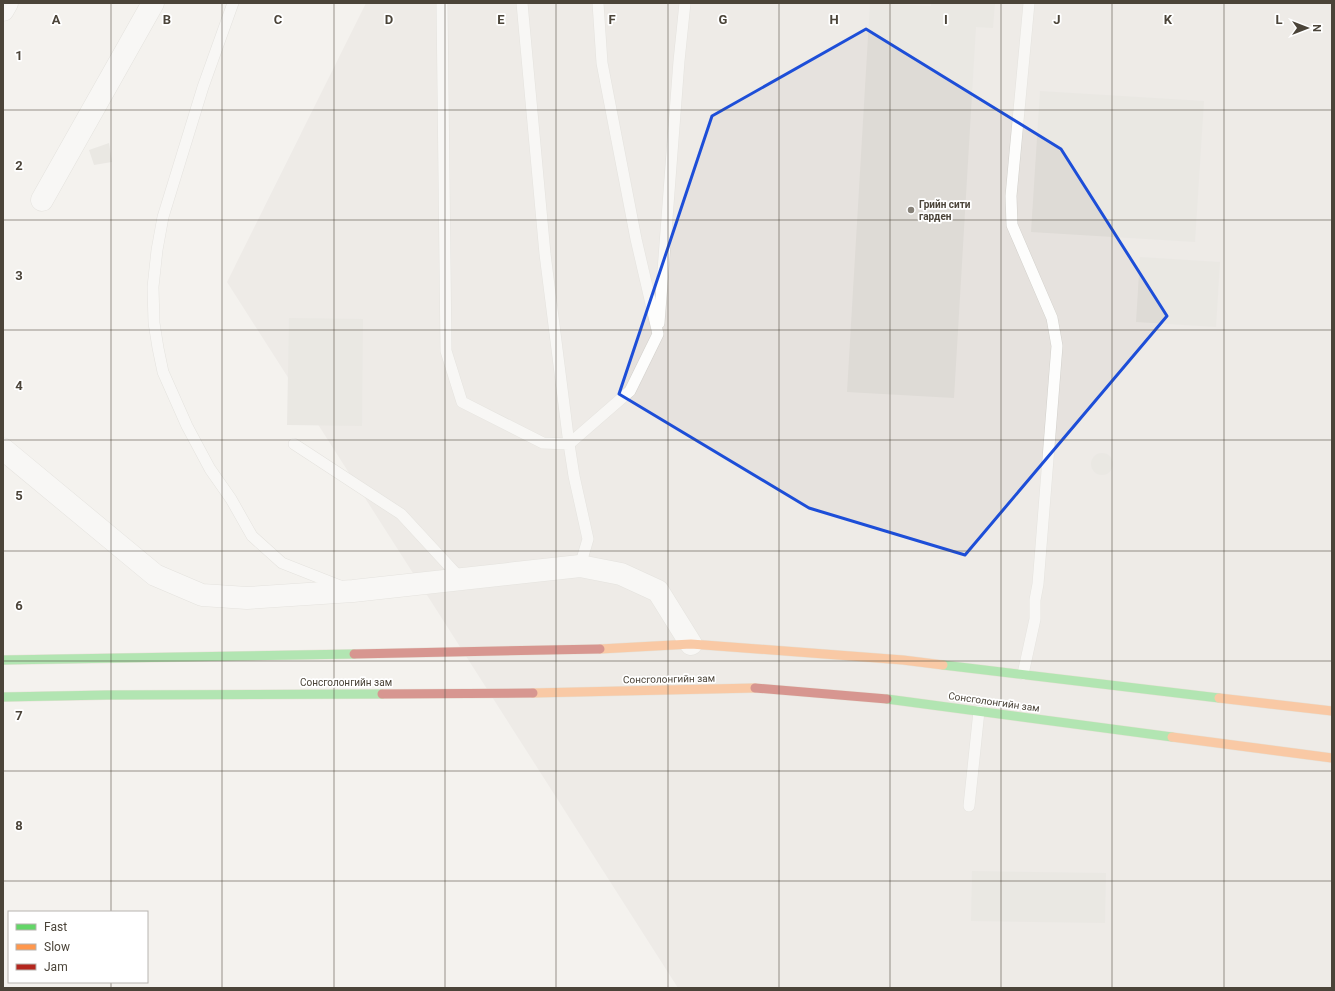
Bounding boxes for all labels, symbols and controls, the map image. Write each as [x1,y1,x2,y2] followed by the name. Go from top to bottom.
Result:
[1287,8,1327,48] north arrow
[52,12,61,27] text: A
[163,12,171,27] text: B
[274,12,283,27] text: C
[385,12,393,27] text: D
[497,12,505,27] text: E
[608,12,616,27] text: F
[719,12,728,27] text: G
[829,12,839,27] text: H
[944,12,948,27] text: I
[1053,12,1061,27] text: J
[1164,12,1173,27] text: K
[1275,12,1283,27] text: L
[1310,24,1323,32] text: N
[15,48,23,63] text: 1
[15,158,23,173] text: 2
[919,199,971,222] place label: Грийн сити гарден
[906,205,916,215] marker: Грийн сити гарден
[15,268,23,283] text: 3
[15,378,23,393] text: 4
[15,488,23,503] text: 5
[15,598,23,613] text: 6
[623,673,715,685] street label: Сонсголонгийн зам
[300,677,392,688] street label: Сонсголонгийн зам
[948,690,1040,714] street label: Сонсголонгийн зам
[15,708,23,723] text: 7
[15,818,23,833] text: 8
[8,911,148,983] legend
[44,920,67,934] text: Fast
[44,940,70,954] text: Slow
[44,960,68,974] text: Jam

